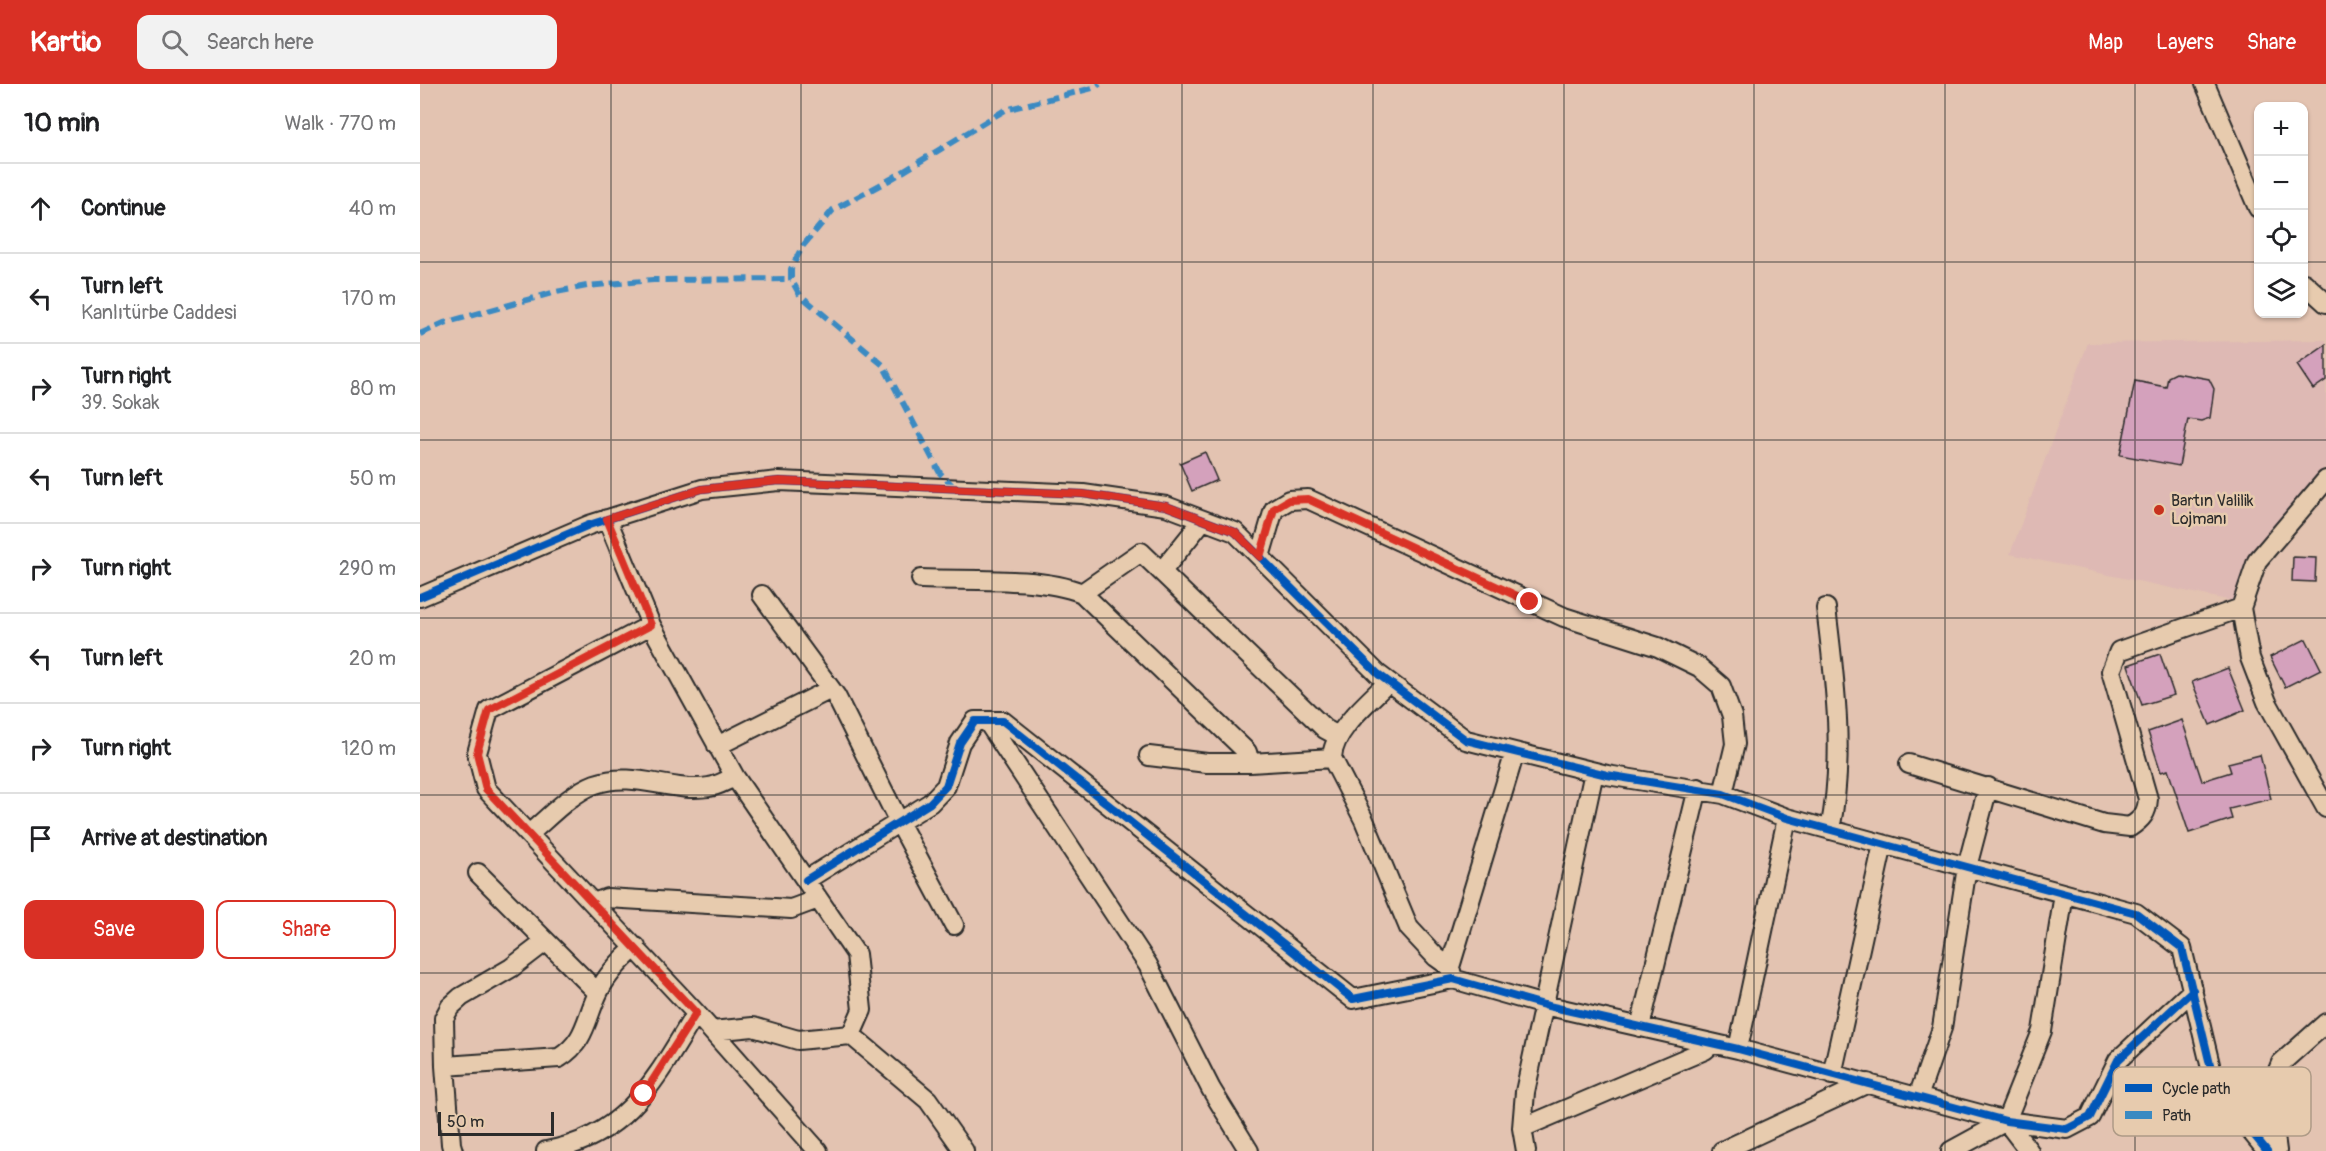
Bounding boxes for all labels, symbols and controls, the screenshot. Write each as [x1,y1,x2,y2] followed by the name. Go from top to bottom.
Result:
[137,15,557,69] search box
[30,25,101,60] text: Kartio
[158,26,191,59] icon: search
[206,28,314,56] text: Search here
[2088,29,2123,56] text: Map
[2156,29,2214,56] text: Layers
[2247,29,2296,56] text: Share
[2254,102,2308,318] map controls
[2254,102,2308,156] button: +
[24,107,100,139] text: 10 min
[284,111,396,136] text: Walk · 770 m
[2254,156,2308,210] button: −
[24,192,57,225] icon: ahead
[81,194,165,222] text: Continue
[349,196,396,221] text: 40 m
[2254,210,2308,264] button: locate
[2254,264,2308,318] button: layers
[81,272,163,300] text: Turn left
[24,282,57,315] icon: left
[342,286,396,311] text: 170 m
[81,300,237,325] text: Kanlıtürbe Caddesi
[81,362,171,390] text: Turn right
[24,372,57,405] icon: right
[350,376,396,401] text: 80 m
[81,390,160,415] text: 39. Sokak
[24,462,57,495] icon: left
[81,464,163,492] text: Turn left
[349,466,396,491] text: 50 m
[2171,491,2254,529] place label: Bartın Valilik Lojmanı
[2152,503,2166,517] marker: Bartın Valilik Lojmanı
[24,552,57,585] icon: right
[81,554,171,582] text: Turn right
[339,556,396,581] text: 290 m
[1516,588,1542,614] route end
[24,642,57,675] icon: left
[81,644,163,672] text: Turn left
[349,646,396,671] text: 20 m
[24,732,57,765] icon: right
[81,734,171,762] text: Turn right
[341,736,396,761] text: 120 m
[24,822,57,855] icon: arrive
[81,824,267,852] text: Arrive at destination
[24,900,204,959] button: Save
[216,900,396,959] button: Share
[2113,1067,2311,1136] legend
[2162,1079,2230,1099] text: Cycle path
[630,1080,656,1106] route start
[2162,1106,2191,1126] text: Path
[438,1109,554,1136] scale bar
[447,1112,484,1132] text: 50 m

